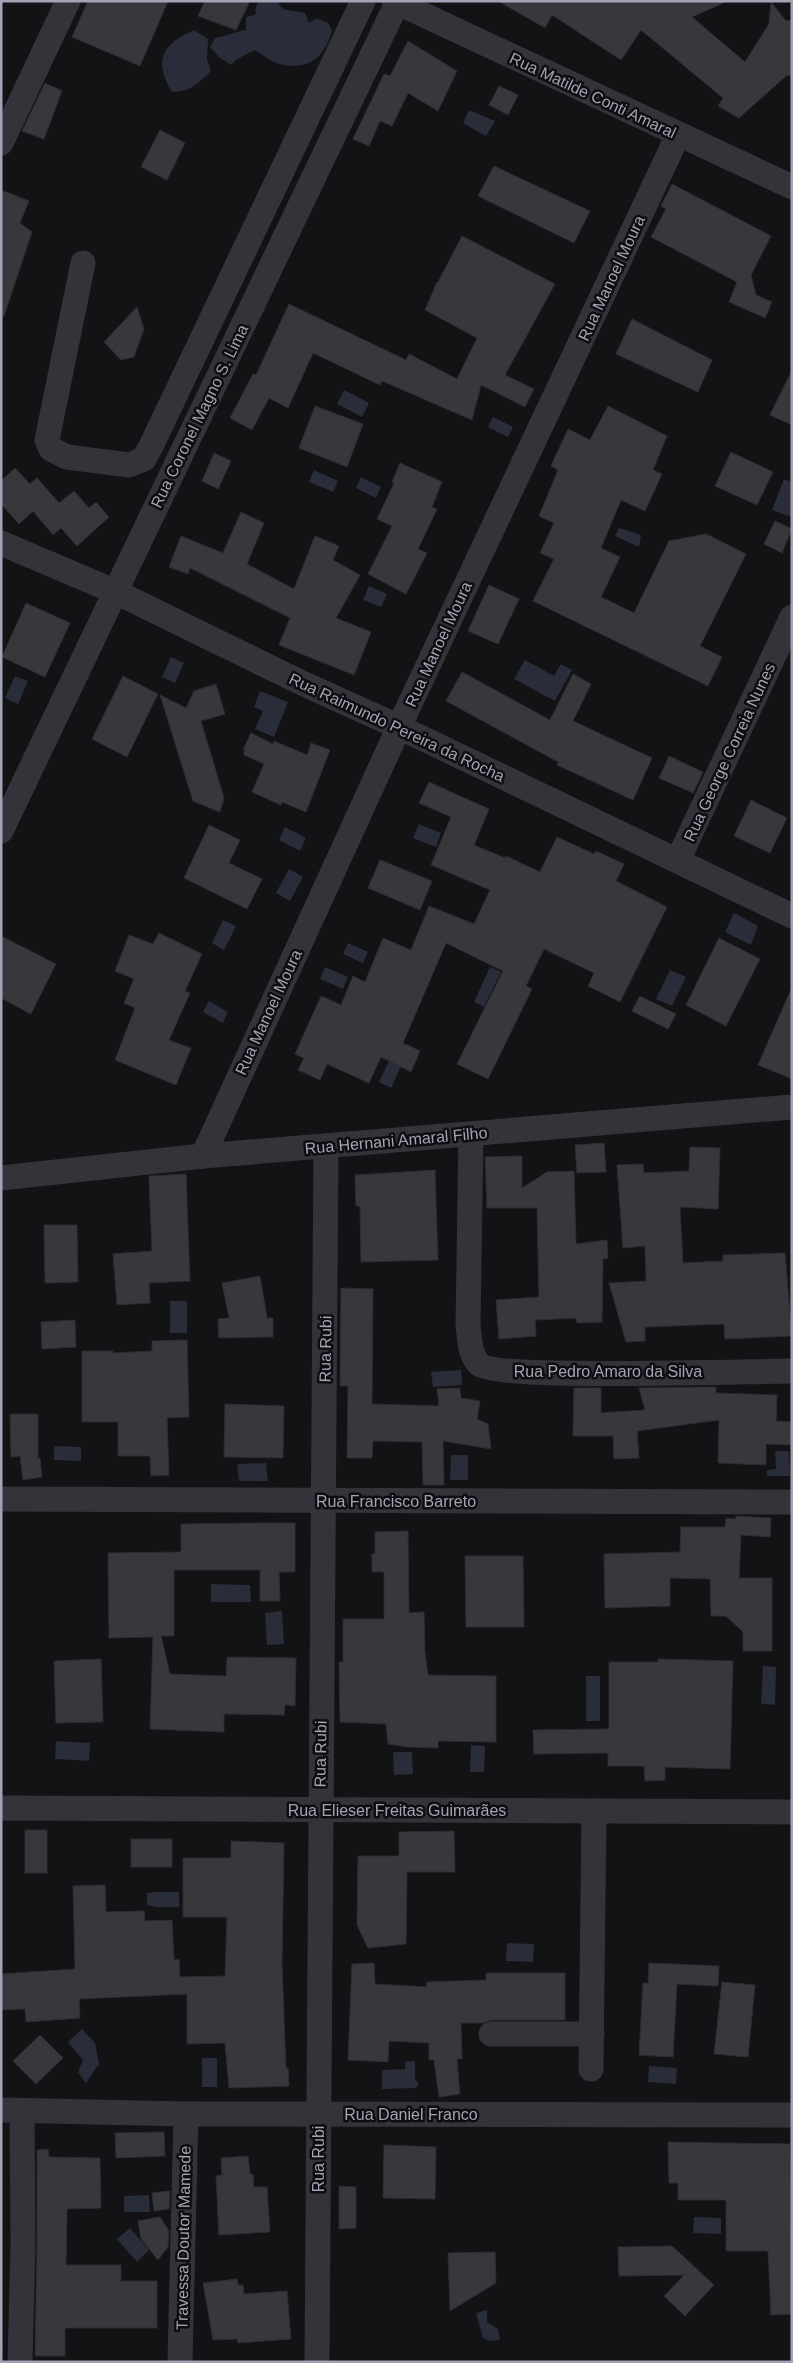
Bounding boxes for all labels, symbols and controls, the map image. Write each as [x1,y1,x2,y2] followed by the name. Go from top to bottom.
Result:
[507,49,679,141] street label: Rua Matilde Conti Amaral
[575,213,648,343] street label: Rua Manoel Moura
[148,322,251,511] street label: Rua Coronel Magno S. Lima
[402,579,475,709] street label: Rua Manoel Moura
[681,660,778,844] street label: Rua George Correia Nunes
[286,670,507,785] street label: Rua Raimundo Pereira da Rocha
[232,947,305,1077] street label: Rua Manoel Moura
[304,1124,488,1157] street label: Rua Hernani Amaral Filho
[316,1316,335,1383] street label: Rua Rubi
[514,1363,702,1380] street label: Rua Pedro Amaro da Silva
[316,1493,476,1510] street label: Rua Francisco Barreto
[311,1721,330,1788] street label: Rua Rubi
[288,1802,506,1819] street label: Rua Elieser Freitas Guimarães
[344,2106,478,2123] street label: Rua Daniel Franco
[310,2126,327,2192] street label: Rua Rubi
[173,2146,194,2330] street label: Travessa Doutor Mamede

